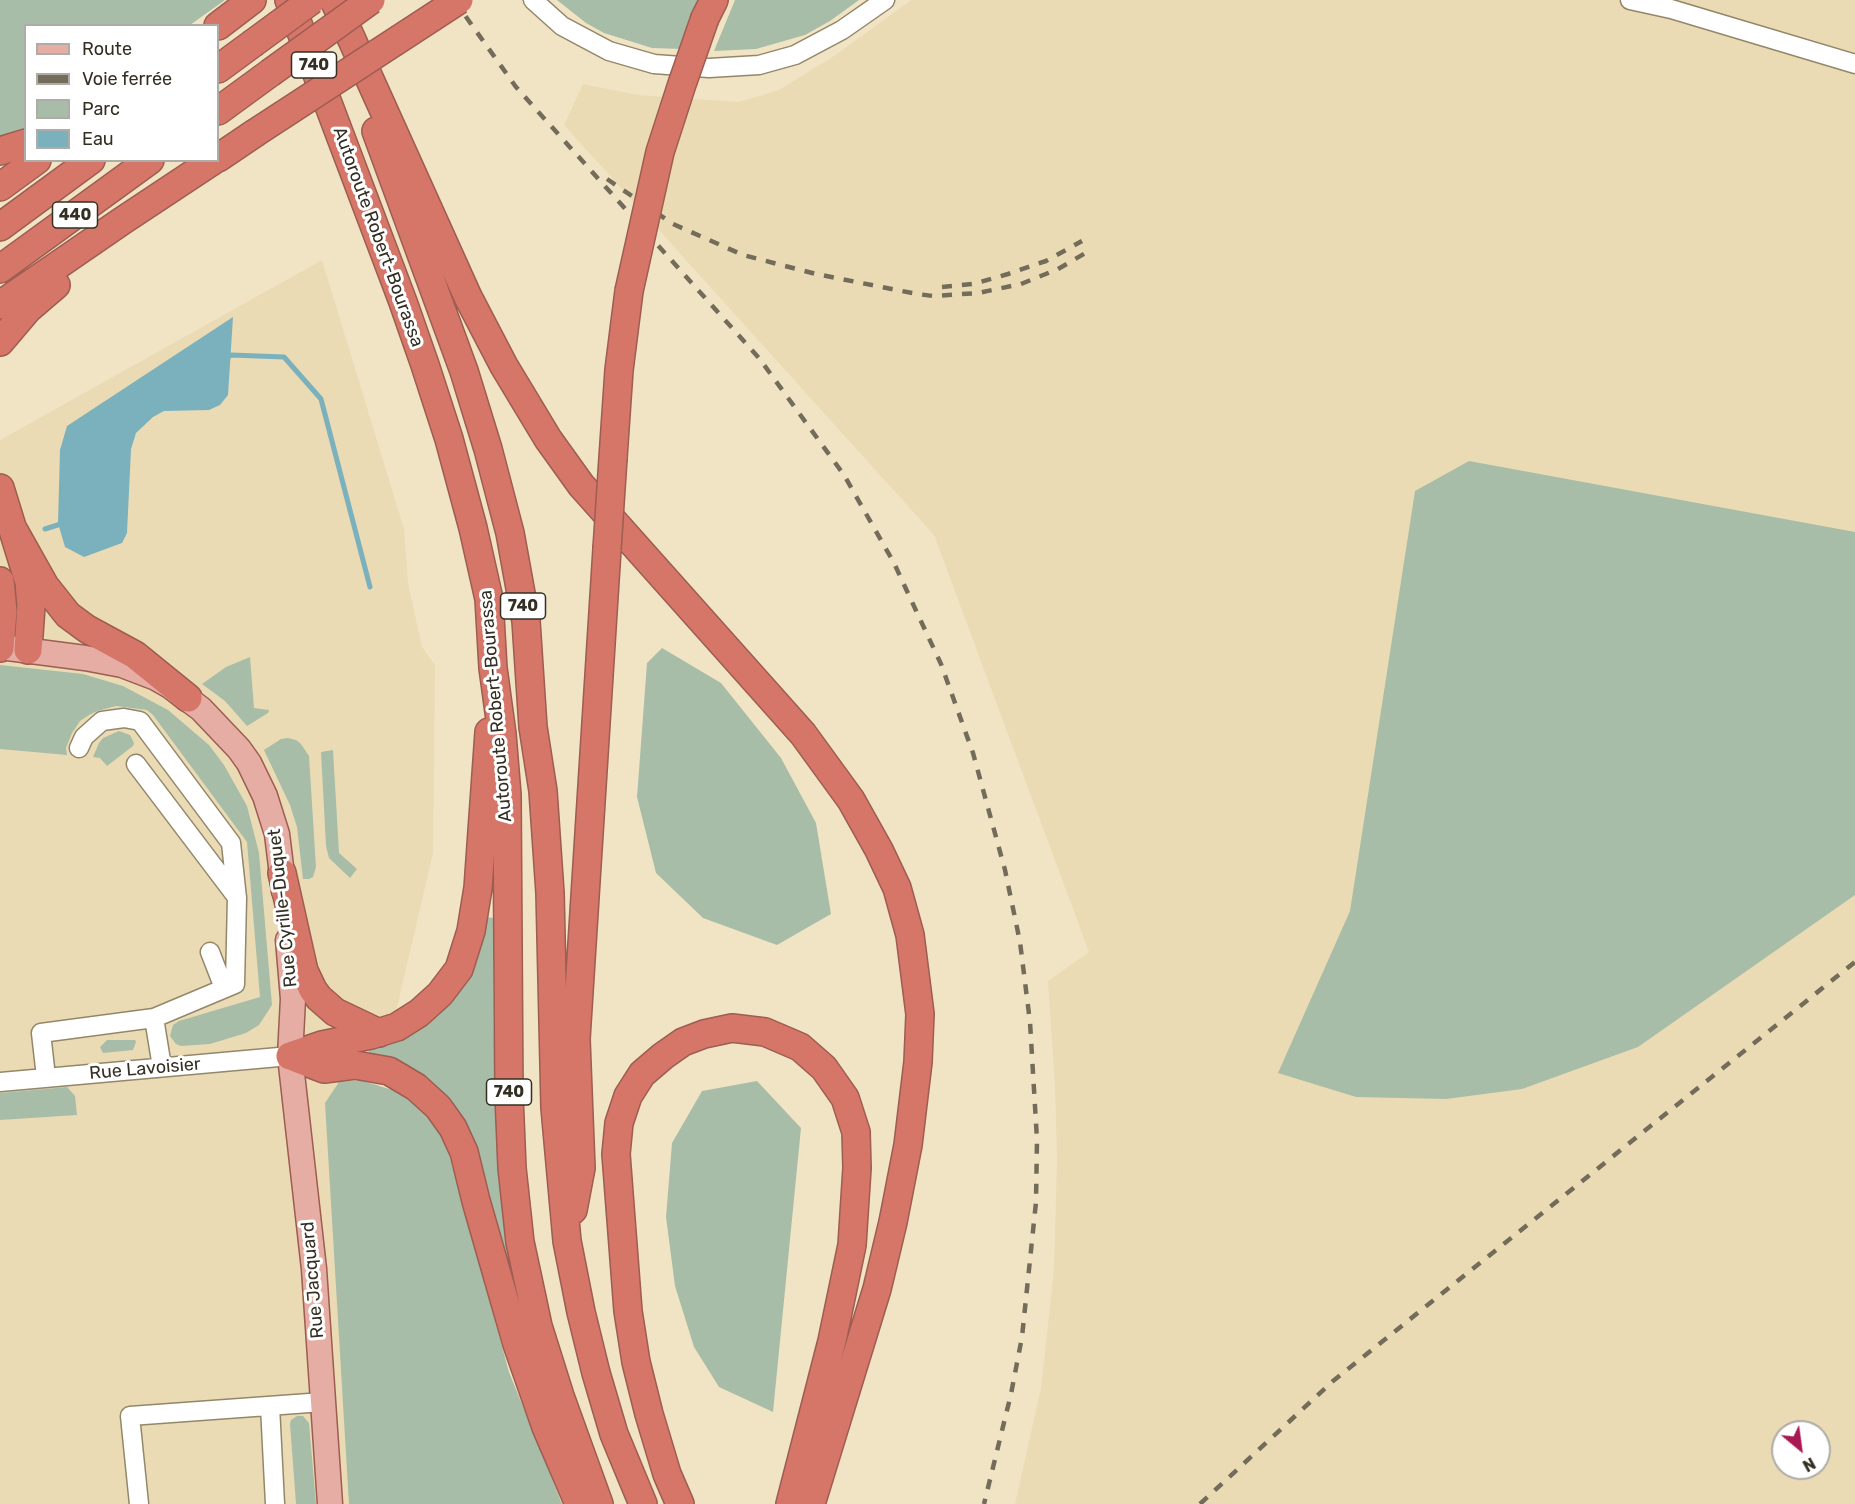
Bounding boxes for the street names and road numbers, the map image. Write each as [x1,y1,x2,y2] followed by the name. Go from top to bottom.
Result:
[292,52,336,78] road number: 740
[328,124,428,350] street label: Autoroute Robert-Bourassa
[52,202,98,228] road number: 440
[475,589,517,823] street label: Autoroute Robert-Bourassa
[500,593,546,619] road number: 740
[264,828,302,988] street label: Rue Cyrille-Duquet
[88,1053,202,1085] street label: Rue Lavoisier
[486,1079,532,1105] road number: 740
[297,1221,329,1339] street label: Rue Jacquard

